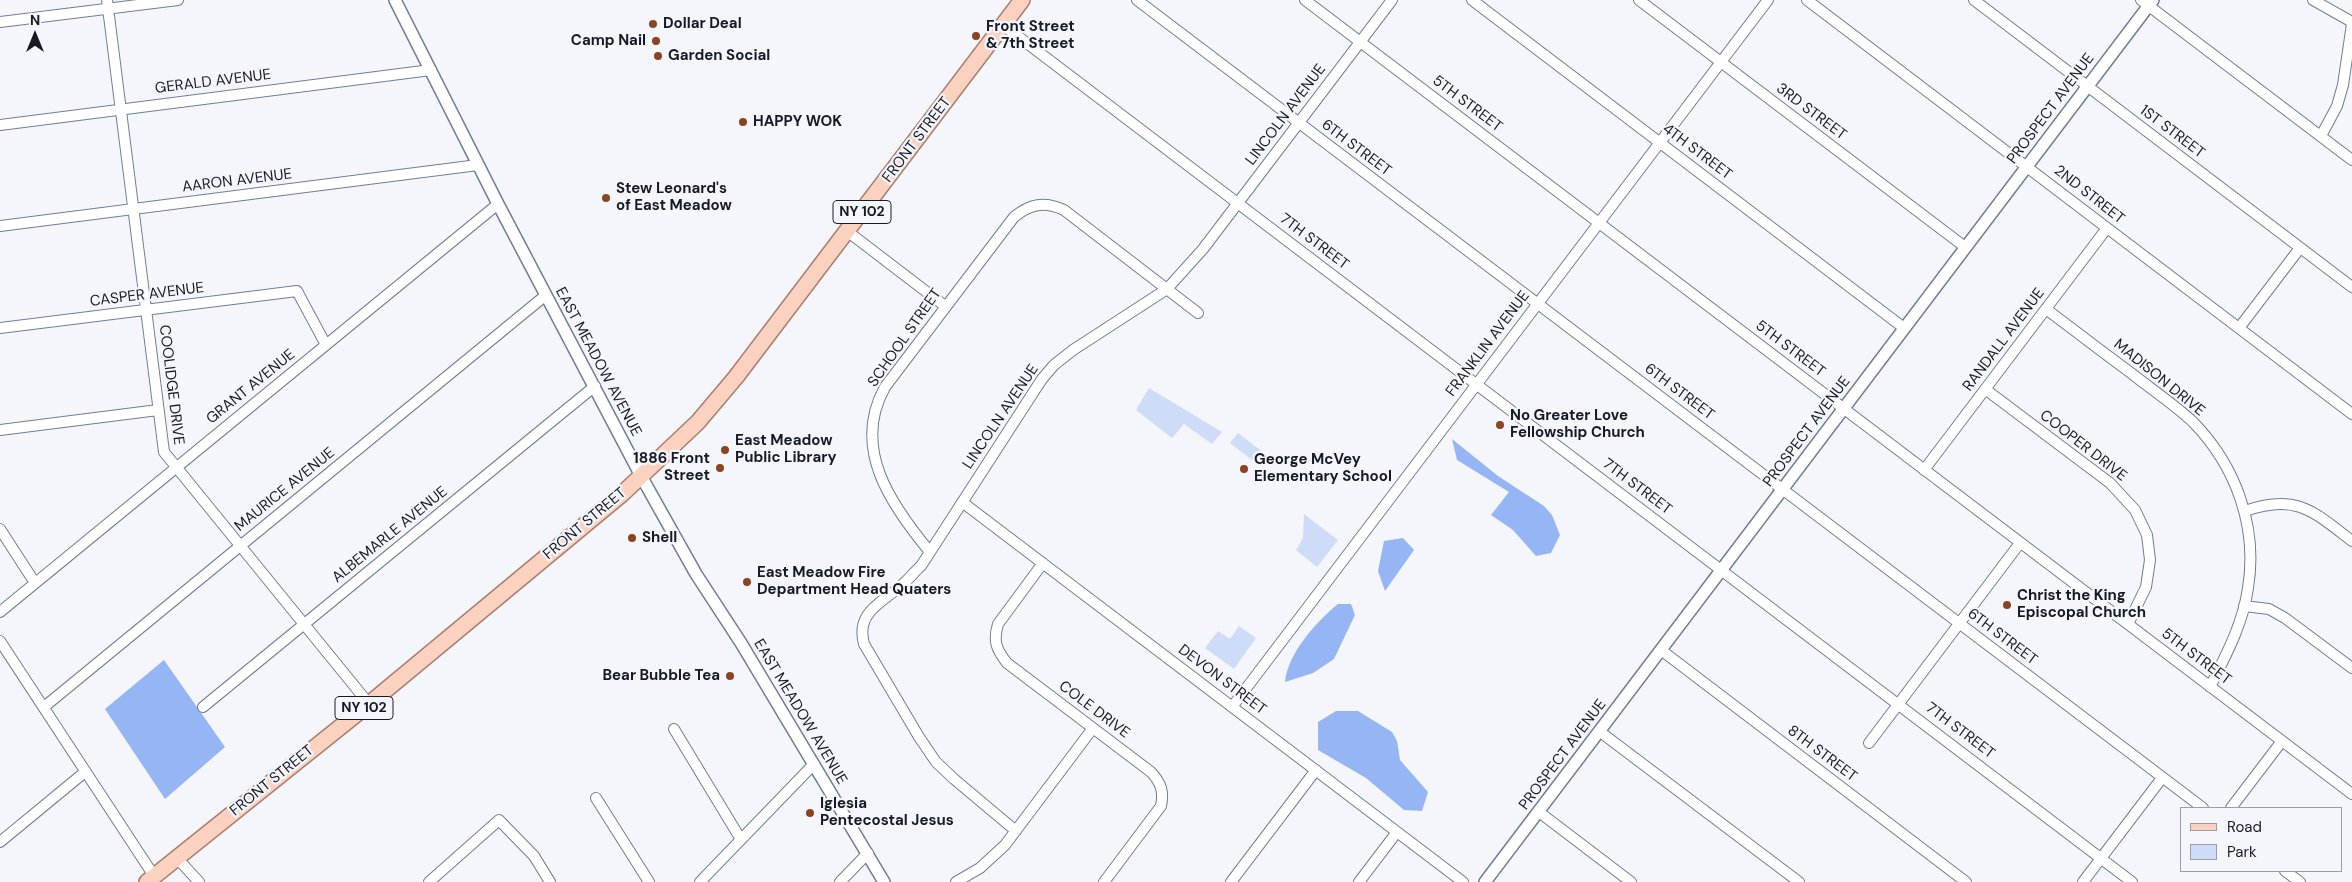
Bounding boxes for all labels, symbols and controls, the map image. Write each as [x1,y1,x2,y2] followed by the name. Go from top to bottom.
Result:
[10,10,60,60] north arrow
[30,11,40,29] text: N
[663,15,742,33] place label: Dollar Deal
[647,18,659,30] marker: Dollar Deal
[986,18,1075,53] place label: Front Street & 7th Street
[970,30,982,42] marker: Front Street & 7th Street
[571,32,646,50] place label: Camp Nail
[650,35,662,47] marker: Camp Nail
[668,47,770,65] place label: Garden Social
[652,50,664,62] marker: Garden Social
[2004,50,2098,168] street label: PROSPECT AVENUE
[1242,61,1330,169] street label: LINCOLN AVENUE
[154,66,272,98] street label: GERALD AVENUE
[1429,72,1505,136] street label: 5TH STREET
[1772,80,1850,144] street label: 3RD STREET
[879,94,955,186] street label: FRONT STREET
[2136,102,2208,162] street label: 1ST STREET
[753,113,842,131] place label: HAPPY WOK
[737,116,749,128] marker: HAPPY WOK
[1318,116,1394,180] street label: 6TH STREET
[1659,120,1735,184] street label: 4TH STREET
[2050,162,2128,228] street label: 2ND STREET
[181,165,293,197] street label: AARON AVENUE
[616,180,732,215] place label: Stew Leonard's of East Meadow
[600,192,612,204] marker: Stew Leonard's of East Meadow
[833,200,891,223] road number: NY 102
[1276,210,1352,274] street label: 7TH STREET
[89,279,205,311] street label: CASPER AVENUE
[551,284,645,440] street label: EAST MEADOW AVENUE
[864,285,946,391] street label: SCHOOL STREET
[1959,285,2049,395] street label: RANDALL AVENUE
[1442,288,1534,400] street label: FRANKLIN AVENUE
[1752,317,1828,381] street label: 5TH STREET
[155,324,187,446] street label: COOLIDGE DRIVE
[2110,336,2208,420] street label: MADISON DRIVE
[203,346,299,428] street label: GRANT AVENUE
[1641,360,1717,424] street label: 6TH STREET
[959,361,1043,473] street label: LINCOLN AVENUE
[1760,373,1854,491] street label: PROSPECT AVENUE
[2036,406,2130,486] street label: COOPER DRIVE
[1510,407,1645,442] place label: No Greater Love Fellowship Church
[1494,419,1506,431] marker: No Greater Love Fellowship Church
[735,432,836,467] place label: East Meadow Public Library
[231,444,339,536] street label: MAURICE AVENUE
[719,444,731,456] marker: East Meadow Public Library
[633,450,710,485] place label: 1886 Front Street
[1254,451,1392,486] place label: George McVey Elementary School
[1599,455,1675,519] street label: 7TH STREET
[714,462,726,474] marker: 1886 Front Street
[1238,463,1250,475] marker: George McVey Elementary School
[329,483,451,587] street label: ALBEMARLE AVENUE
[540,484,630,564] street label: FRONT STREET
[642,529,677,547] place label: Shell
[626,532,638,544] marker: Shell
[757,564,951,599] place label: East Meadow Fire Department Head Quaters
[741,576,753,588] marker: East Meadow Fire Department Head Quaters
[2017,587,2146,622] place label: Christ the King Episcopal Church
[2001,599,2013,611] marker: Christ the King Episcopal Church
[1964,605,2040,669] street label: 6TH STREET
[2158,625,2234,689] street label: 5TH STREET
[750,636,850,788] street label: EAST MEADOW AVENUE
[1174,641,1270,719] street label: DEVON STREET
[603,667,720,685] place label: Bear Bubble Tea
[724,670,736,682] marker: Bear Bubble Tea
[1055,678,1133,742] street label: COLE DRIVE
[335,696,393,720] road number: NY 102
[1516,696,1610,814] street label: PROSPECT AVENUE
[1922,699,1998,763] street label: 7TH STREET
[1784,722,1860,786] street label: 8TH STREET
[227,742,317,820] street label: FRONT STREET
[820,795,954,830] place label: Iglesia Pentecostal Jesus
[804,807,816,819] marker: Iglesia Pentecostal Jesus
[2180,807,2342,872] legend
[2227,817,2262,837] text: Road
[2227,842,2257,862] text: Park

